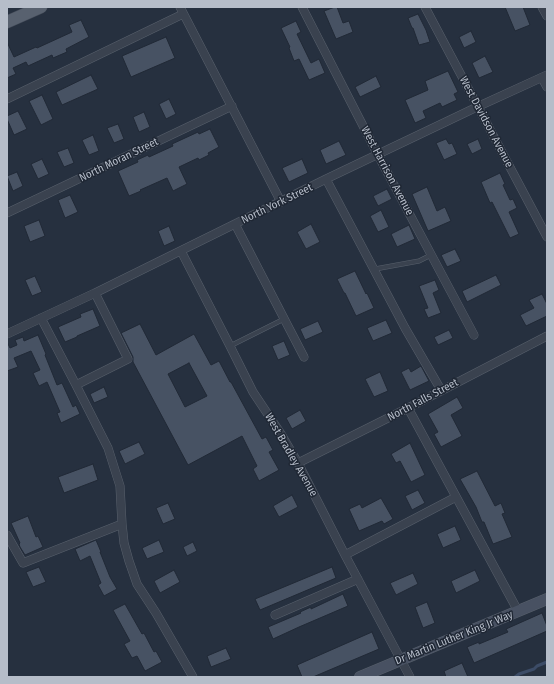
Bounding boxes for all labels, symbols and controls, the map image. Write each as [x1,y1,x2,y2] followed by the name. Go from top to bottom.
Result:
[456,74,516,170] street label: West Davidson Avenue
[358,124,416,218] street label: West Harrison Avenue
[77,135,161,185] street label: North Moran Street
[239,181,315,227] street label: North York Street
[386,376,460,424] street label: North Falls Street
[262,411,320,499] street label: West Bradley Avenue
[393,608,515,668] street label: Dr Martin Luther King Jr Way

